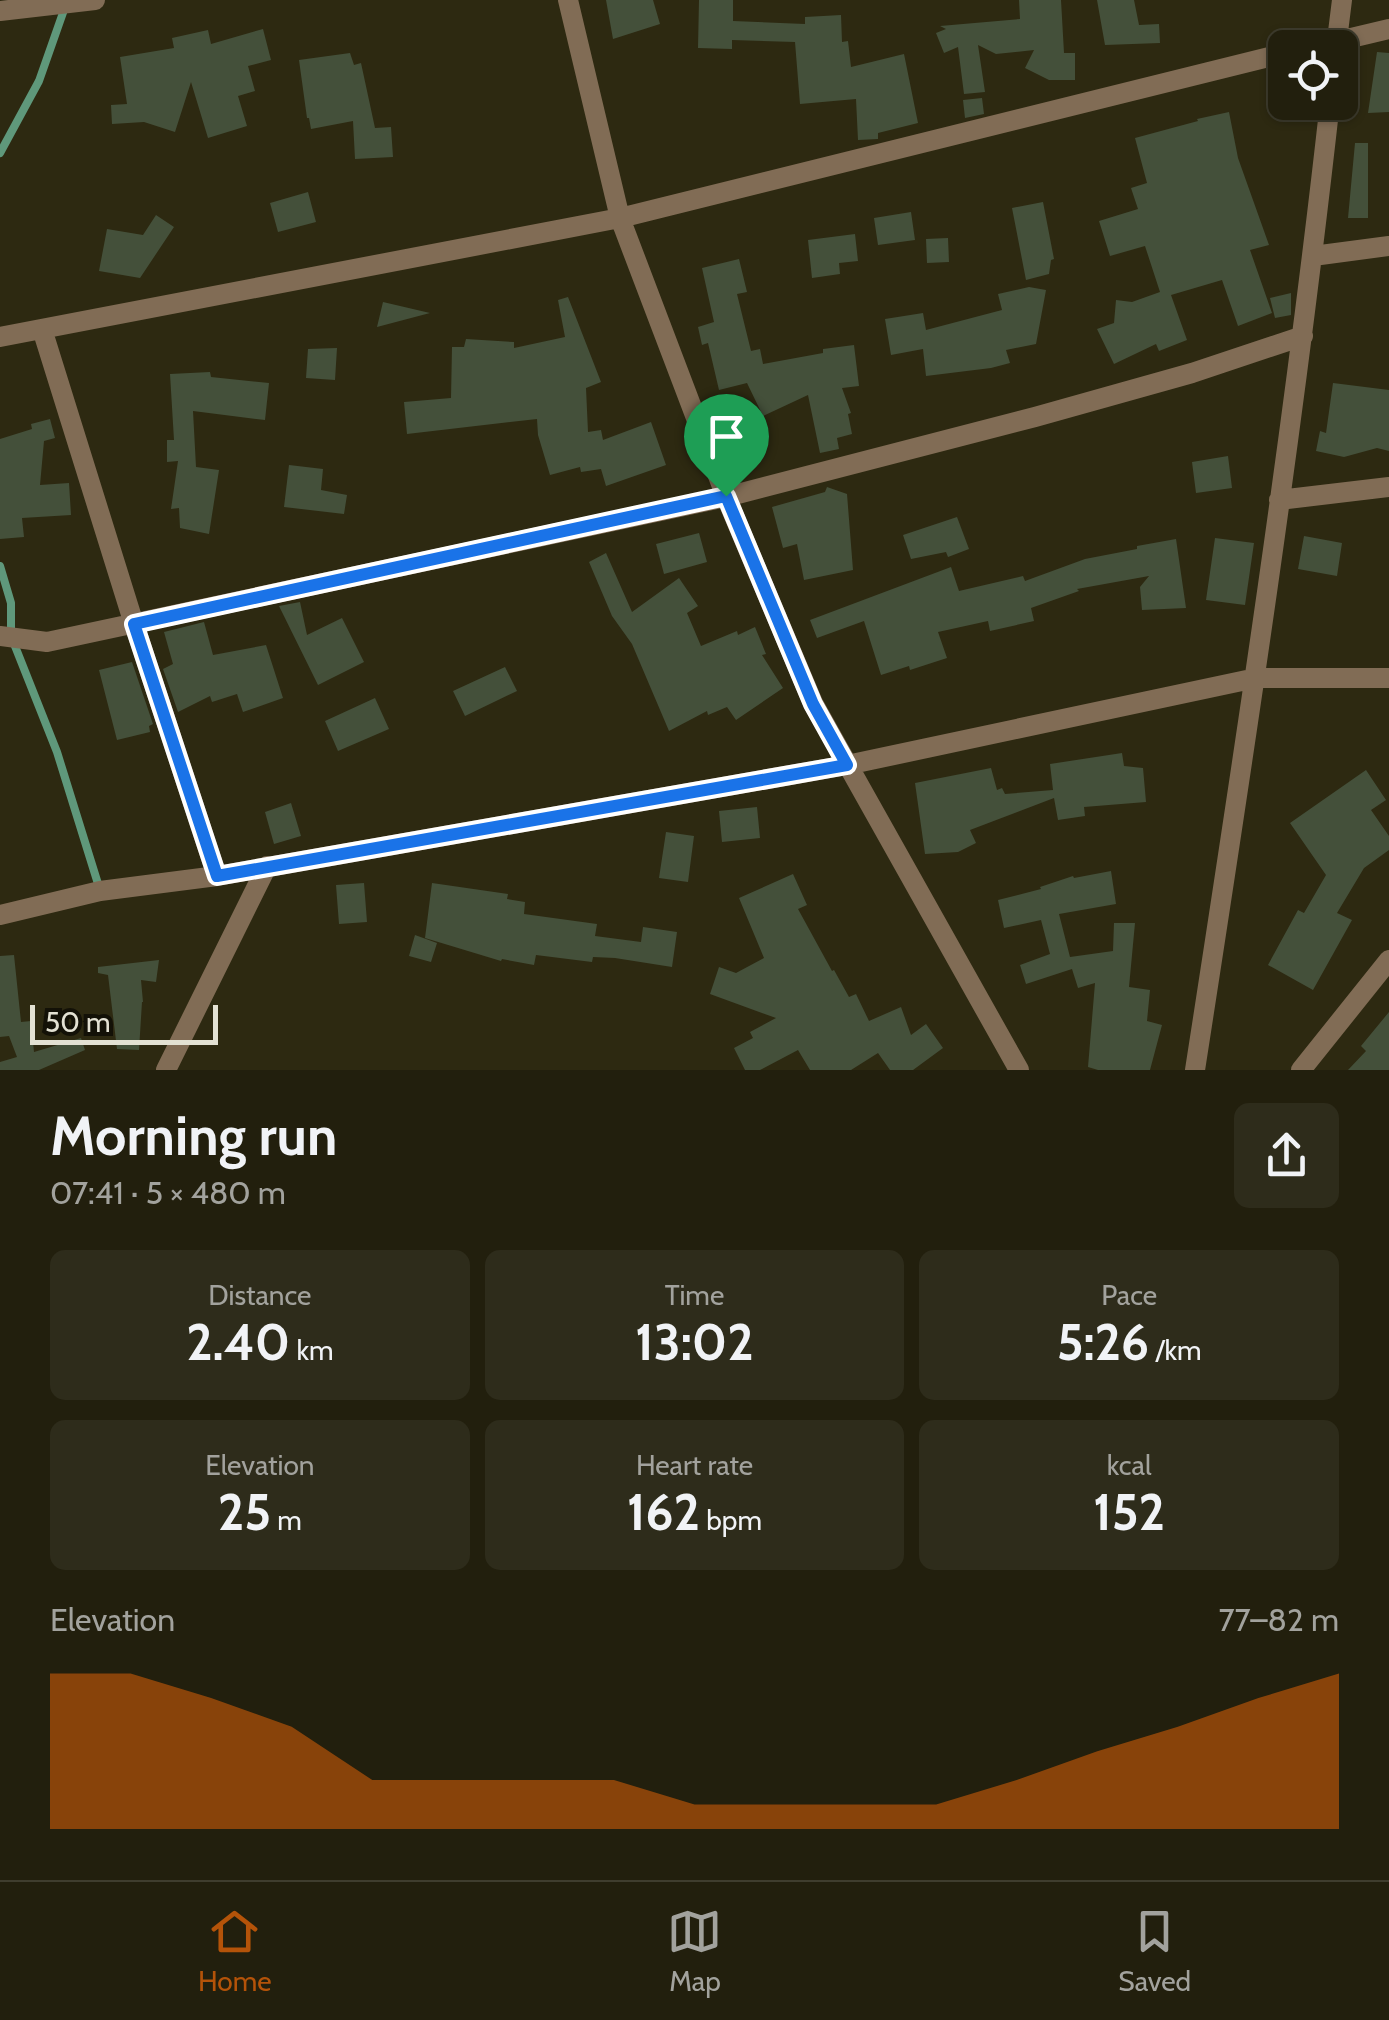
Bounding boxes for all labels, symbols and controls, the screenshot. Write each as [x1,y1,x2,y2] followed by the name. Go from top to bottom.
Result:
[1268,30,1358,120] map controls
[1268,30,1358,120] button: locate
[684,394,769,497] pin
[699,409,754,464] icon: arrive
[30,1000,218,1044] scale bar
[45,1005,111,1039] text: 50 m
[50,1102,337,1169] text: Morning run
[1234,1103,1339,1208] button: share
[50,1173,286,1212] text: 07:41 · 5 × 480 m
[208,1278,311,1312] text: Distance
[665,1278,724,1312] text: Time
[1101,1278,1157,1312] text: Pace
[186,1312,290,1373] text: 2.40
[635,1312,754,1373] text: 13:02
[1057,1312,1149,1373] text: 5:26
[290,1333,333,1367] text: km
[1149,1333,1202,1367] text: /km
[205,1448,315,1482] text: Elevation
[636,1448,753,1482] text: Heart rate
[1107,1448,1152,1482] text: kcal
[218,1482,271,1543] text: 25
[627,1482,700,1543] text: 162
[1093,1482,1165,1543] text: 152
[271,1503,302,1537] text: m
[700,1503,762,1537] text: bpm
[50,1600,175,1639] text: Elevation
[1219,1600,1339,1639] text: 77–82 m
[198,1904,272,1998] tab: Home
[667,1904,722,1998] tab: Map
[1118,1904,1191,1998] tab: Saved

